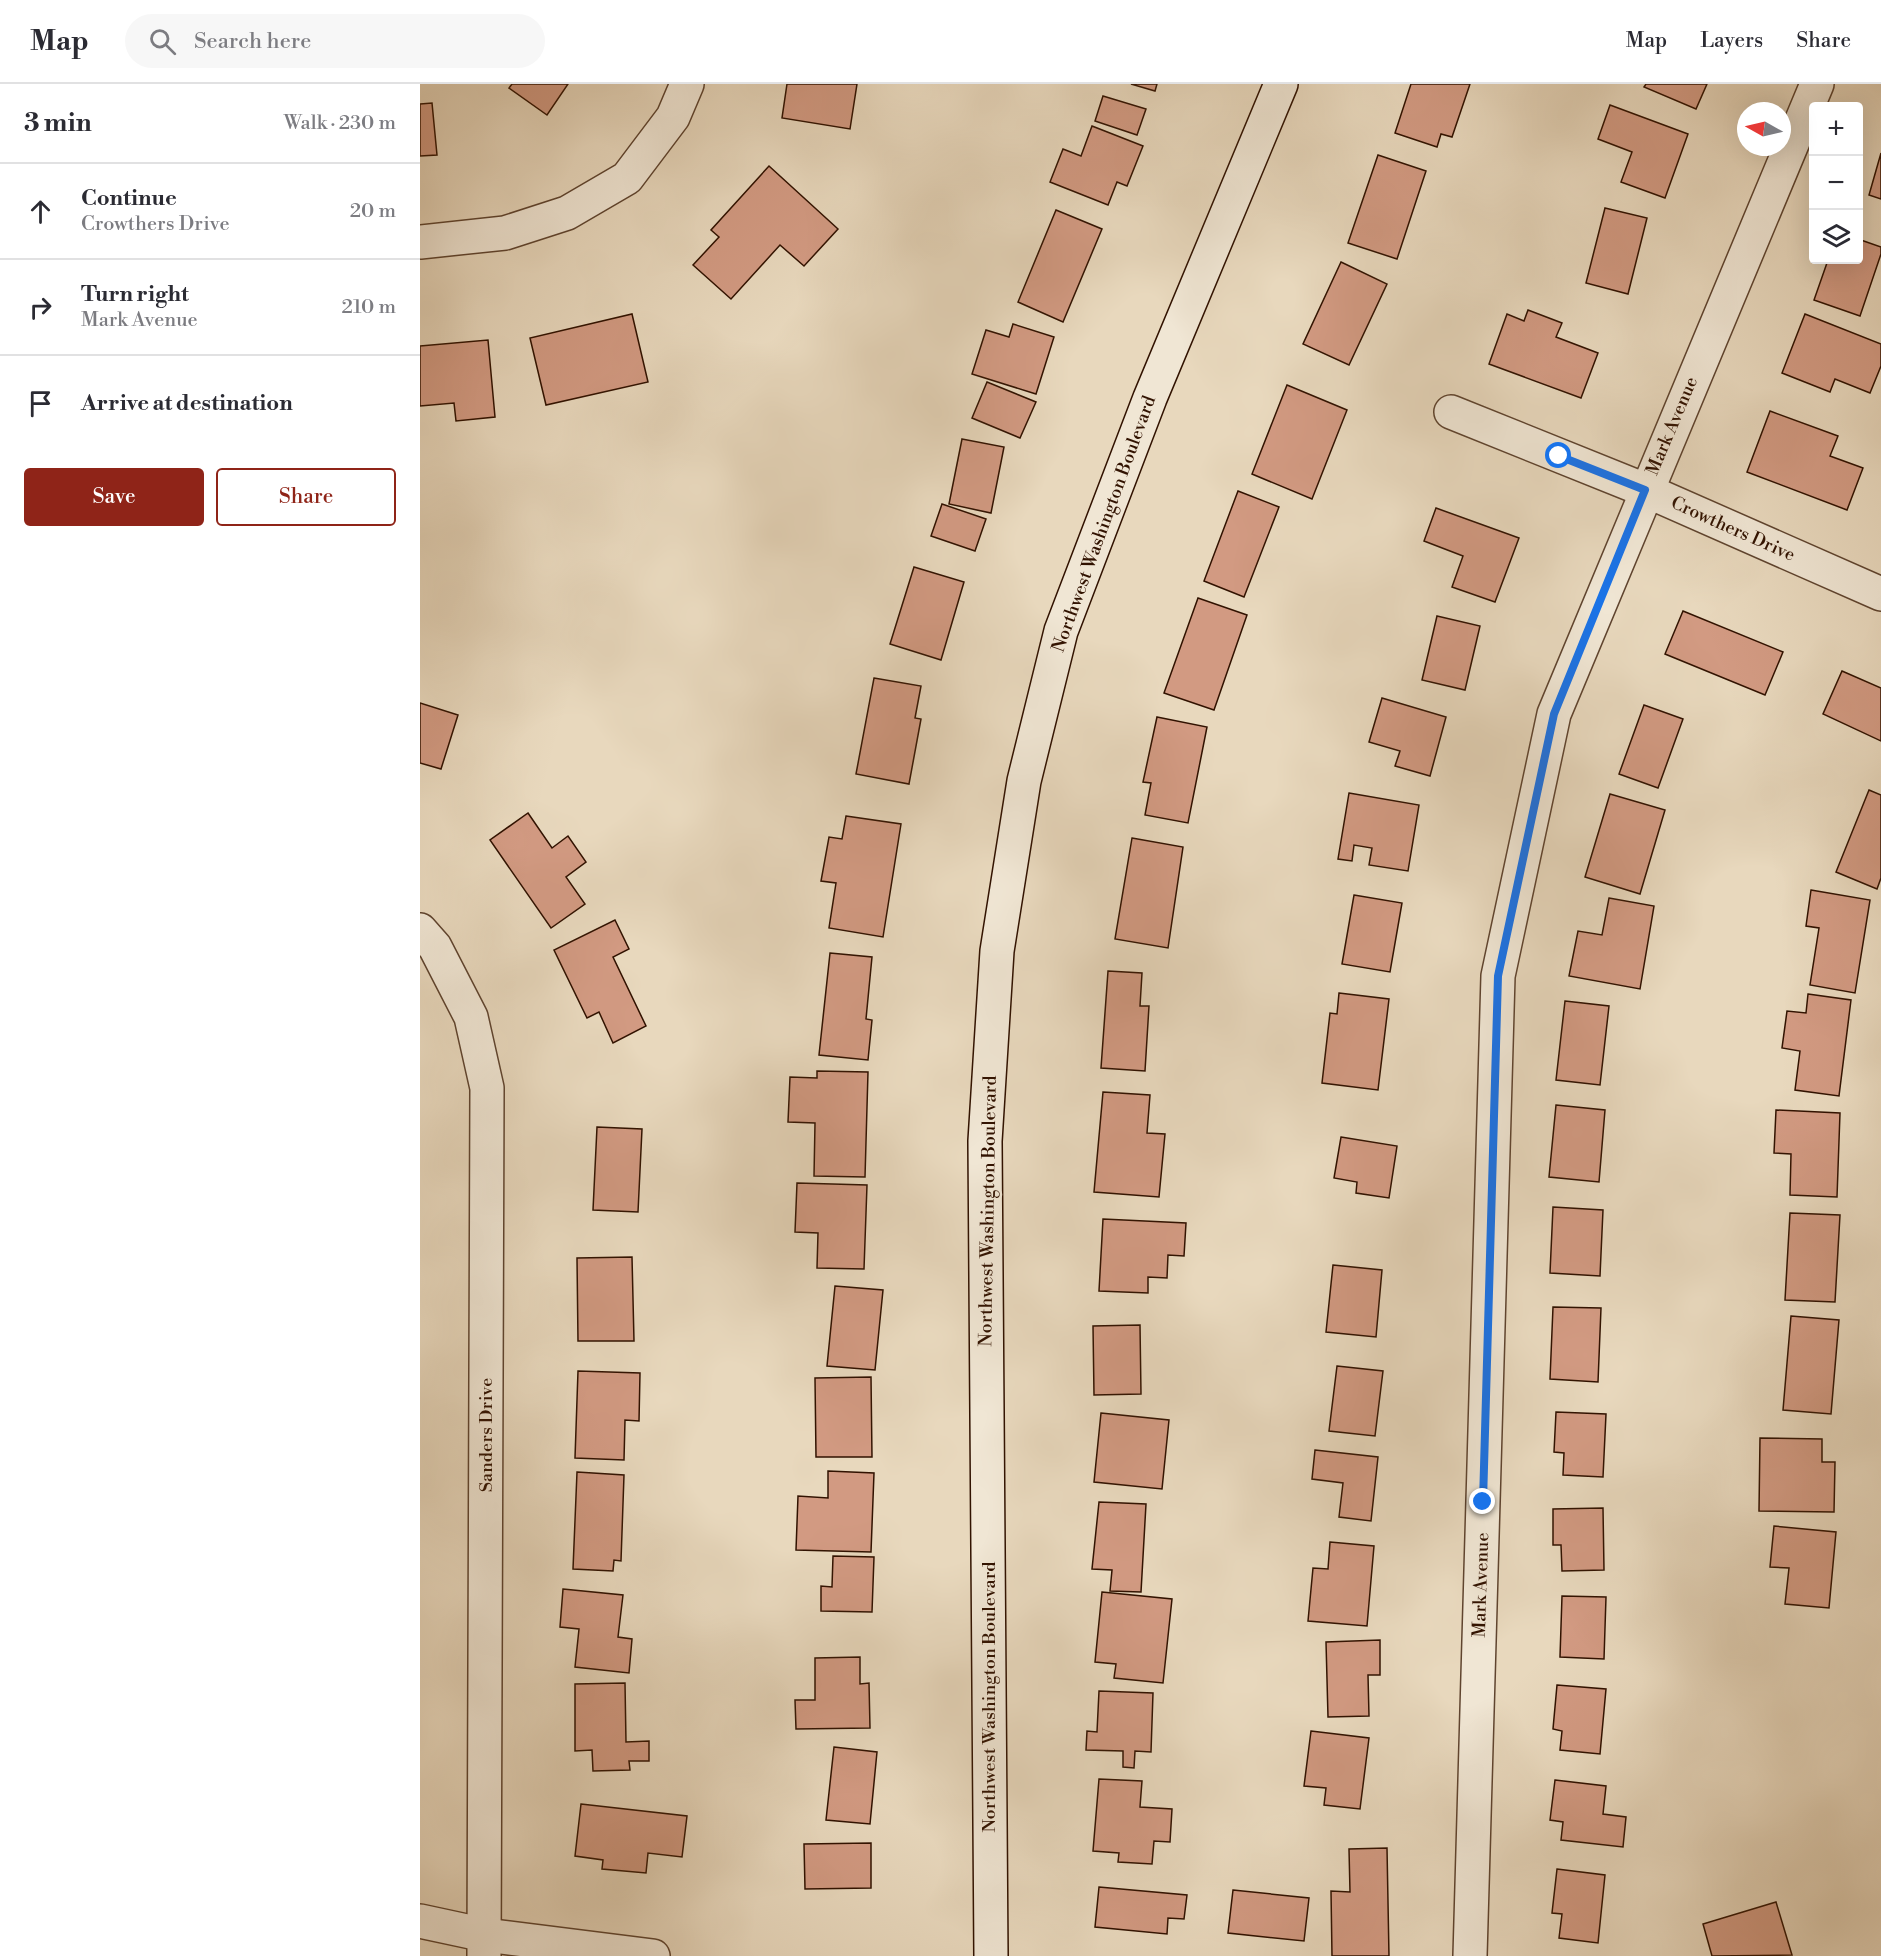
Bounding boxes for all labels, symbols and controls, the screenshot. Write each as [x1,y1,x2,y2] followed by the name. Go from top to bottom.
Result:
[125,14,545,68] search box
[30,24,89,59] text: Map
[146,25,179,58] icon: search
[194,28,311,55] text: Search here
[1626,28,1667,54] text: Map
[1700,28,1763,54] text: Layers
[1796,28,1851,54] text: Share
[1737,102,1791,156] north arrow
[1809,102,1863,264] map controls
[1809,102,1863,156] button: +
[24,107,92,139] text: 3 min
[284,111,396,136] text: Walk · 230 m
[1809,156,1863,210] button: −
[81,185,177,212] text: Continue
[24,195,57,228] icon: ahead
[350,199,396,224] text: 20 m
[1809,210,1863,264] button: layers
[81,212,230,237] text: Crowthers Drive
[81,281,189,308] text: Turn right
[24,291,57,324] icon: right
[341,295,396,320] text: 210 m
[81,308,198,333] text: Mark Avenue
[1641,373,1703,479] street label: Mark Avenue
[24,387,57,420] icon: arrive
[81,390,293,417] text: Arrive at destination
[1047,392,1161,655] street label: Northwest Washington Boulevard
[1545,442,1571,468] route start
[24,468,204,526] button: Save
[216,468,396,526] button: Share
[1667,491,1799,567] street label: Crowthers Drive
[974,1074,1002,1347] street label: Northwest Washington Boulevard
[475,1378,498,1492] street label: Sanders Drive
[1469,1488,1495,1514] route end
[1468,1532,1494,1638] street label: Mark Avenue
[978,1561,1001,1833] street label: Northwest Washington Boulevard

